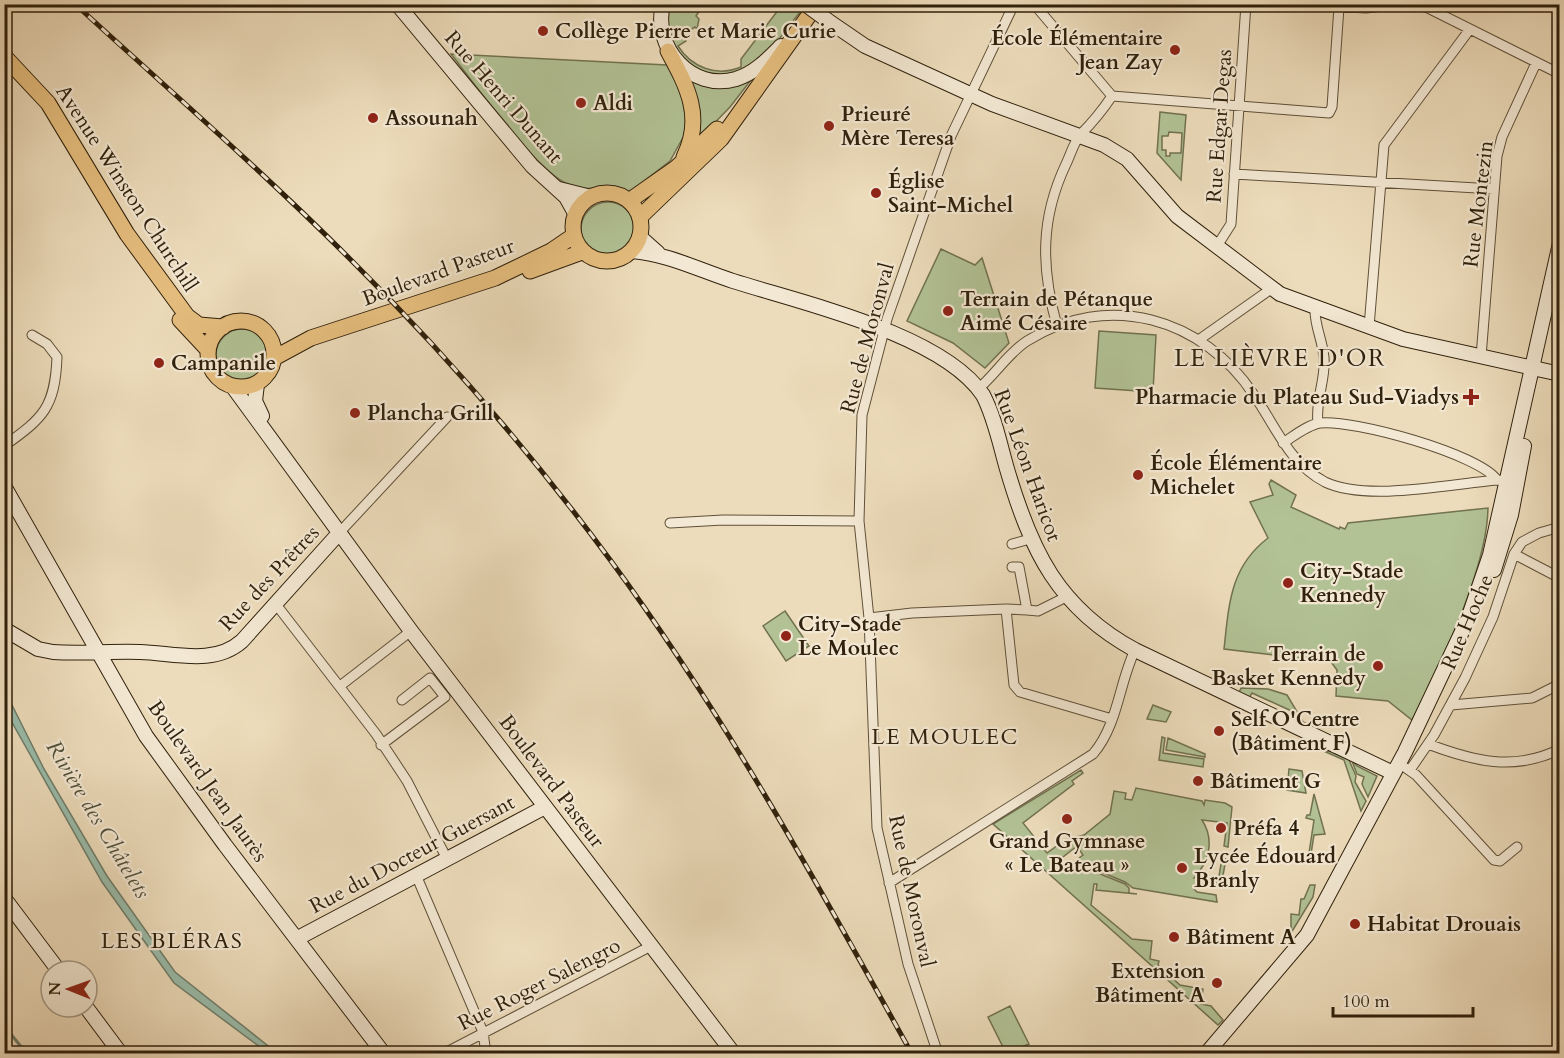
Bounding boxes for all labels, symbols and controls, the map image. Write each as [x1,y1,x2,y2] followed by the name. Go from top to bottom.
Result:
[555,17,836,46] place label: Collège Pierre et Marie Curie
[536,24,550,38] marker: Collège Pierre et Marie Curie
[991,24,1163,77] place label: École Élémentaire Jean Zay
[438,25,570,170] street label: Rue Henri Dunant
[1168,43,1182,57] marker: École Élémentaire Jean Zay
[1200,48,1239,204] street label: Rue Edgar Degas
[49,79,205,298] street label: Avenue Winston Churchill
[593,89,633,118] place label: Aldi
[574,96,588,110] marker: Aldi
[841,100,955,153] place label: Prieuré Mère Teresa
[385,104,478,133] place label: Assounah
[366,111,380,125] marker: Assounah
[822,119,836,133] marker: Prieuré Mère Teresa
[1456,139,1501,269] street label: Rue Montezin
[888,167,1013,220] place label: Église Saint-Michel
[869,186,883,200] marker: Église Saint-Michel
[358,231,519,313] street label: Boulevard Pasteur
[833,260,902,417] street label: Rue de Moronval
[960,285,1153,338] place label: Terrain de Pétanque Aimé Césaire
[941,304,955,318] marker: Terrain de Pétanque Aimé Césaire
[1174,342,1386,375] district label: LE LIÈVRE D'OR
[171,349,276,378] place label: Campanile
[152,356,166,370] marker: Campanile
[1135,383,1459,412] place label: Pharmacie du Plateau Sud-Viadys
[987,385,1069,546] street label: Rue Léon Haricot
[1464,390,1478,404] marker: Pharmacie du Plateau Sud-Viadys
[367,399,493,428] place label: Plancha Grill
[348,406,362,420] marker: Plancha Grill
[1150,449,1322,502] place label: École Élémentaire Michelet
[1131,468,1145,482] marker: École Élémentaire Michelet
[213,519,326,638] street label: Rue des Prêtres
[1300,557,1404,610] place label: City-Stade Kennedy
[1434,570,1500,674] street label: Rue Hoche
[1281,576,1295,590] marker: City-Stade Kennedy
[798,610,902,663] place label: City-Stade Le Moulec
[779,629,793,643] marker: City-Stade Le Moulec
[1211,640,1366,693] place label: Terrain de Basket Kennedy
[1371,659,1385,673] marker: Terrain de Basket Kennedy
[141,695,274,868] street label: Boulevard Jean Jaurès
[1231,705,1360,758] place label: Self O'Centre (Bâtiment F)
[492,709,612,854] street label: Boulevard Pasteur
[871,722,1019,752] district label: LE MOULEC
[1212,724,1226,738] marker: Self O'Centre (Bâtiment F)
[39,735,158,905] water label: Rivière des Châtelets
[1210,767,1321,796] place label: Bâtiment G
[1191,774,1205,788] marker: Bâtiment G
[305,788,520,921] street label: Rue du Docteur Guersant
[881,812,942,970] street label: Rue de Moronval
[1060,812,1074,826] marker: Grand Gymnase « Le Bateau »
[1233,814,1299,843] place label: Préfa 4
[1214,821,1228,835] marker: Préfa 4
[989,827,1145,880] place label: Grand Gymnase « Le Bateau »
[1194,842,1336,895] place label: Lycée Édouard Branly
[1175,861,1189,875] marker: Lycée Édouard Branly
[1367,910,1521,939] place label: Habitat Drouais
[1348,917,1362,931] marker: Habitat Drouais
[1186,923,1296,952] place label: Bâtiment A
[101,926,243,956] district label: LES BLÉRAS
[1167,930,1181,944] marker: Bâtiment A
[453,931,626,1038] street label: Rue Roger Salengro
[1095,957,1205,1010] place label: Extension Bâtiment A
[39,959,99,1019] north arrow
[1210,976,1224,990] marker: Extension Bâtiment A
[1333,980,1472,1018] scale bar
[44,982,66,996] text: N
[1342,989,1390,1014] text: 100 m

